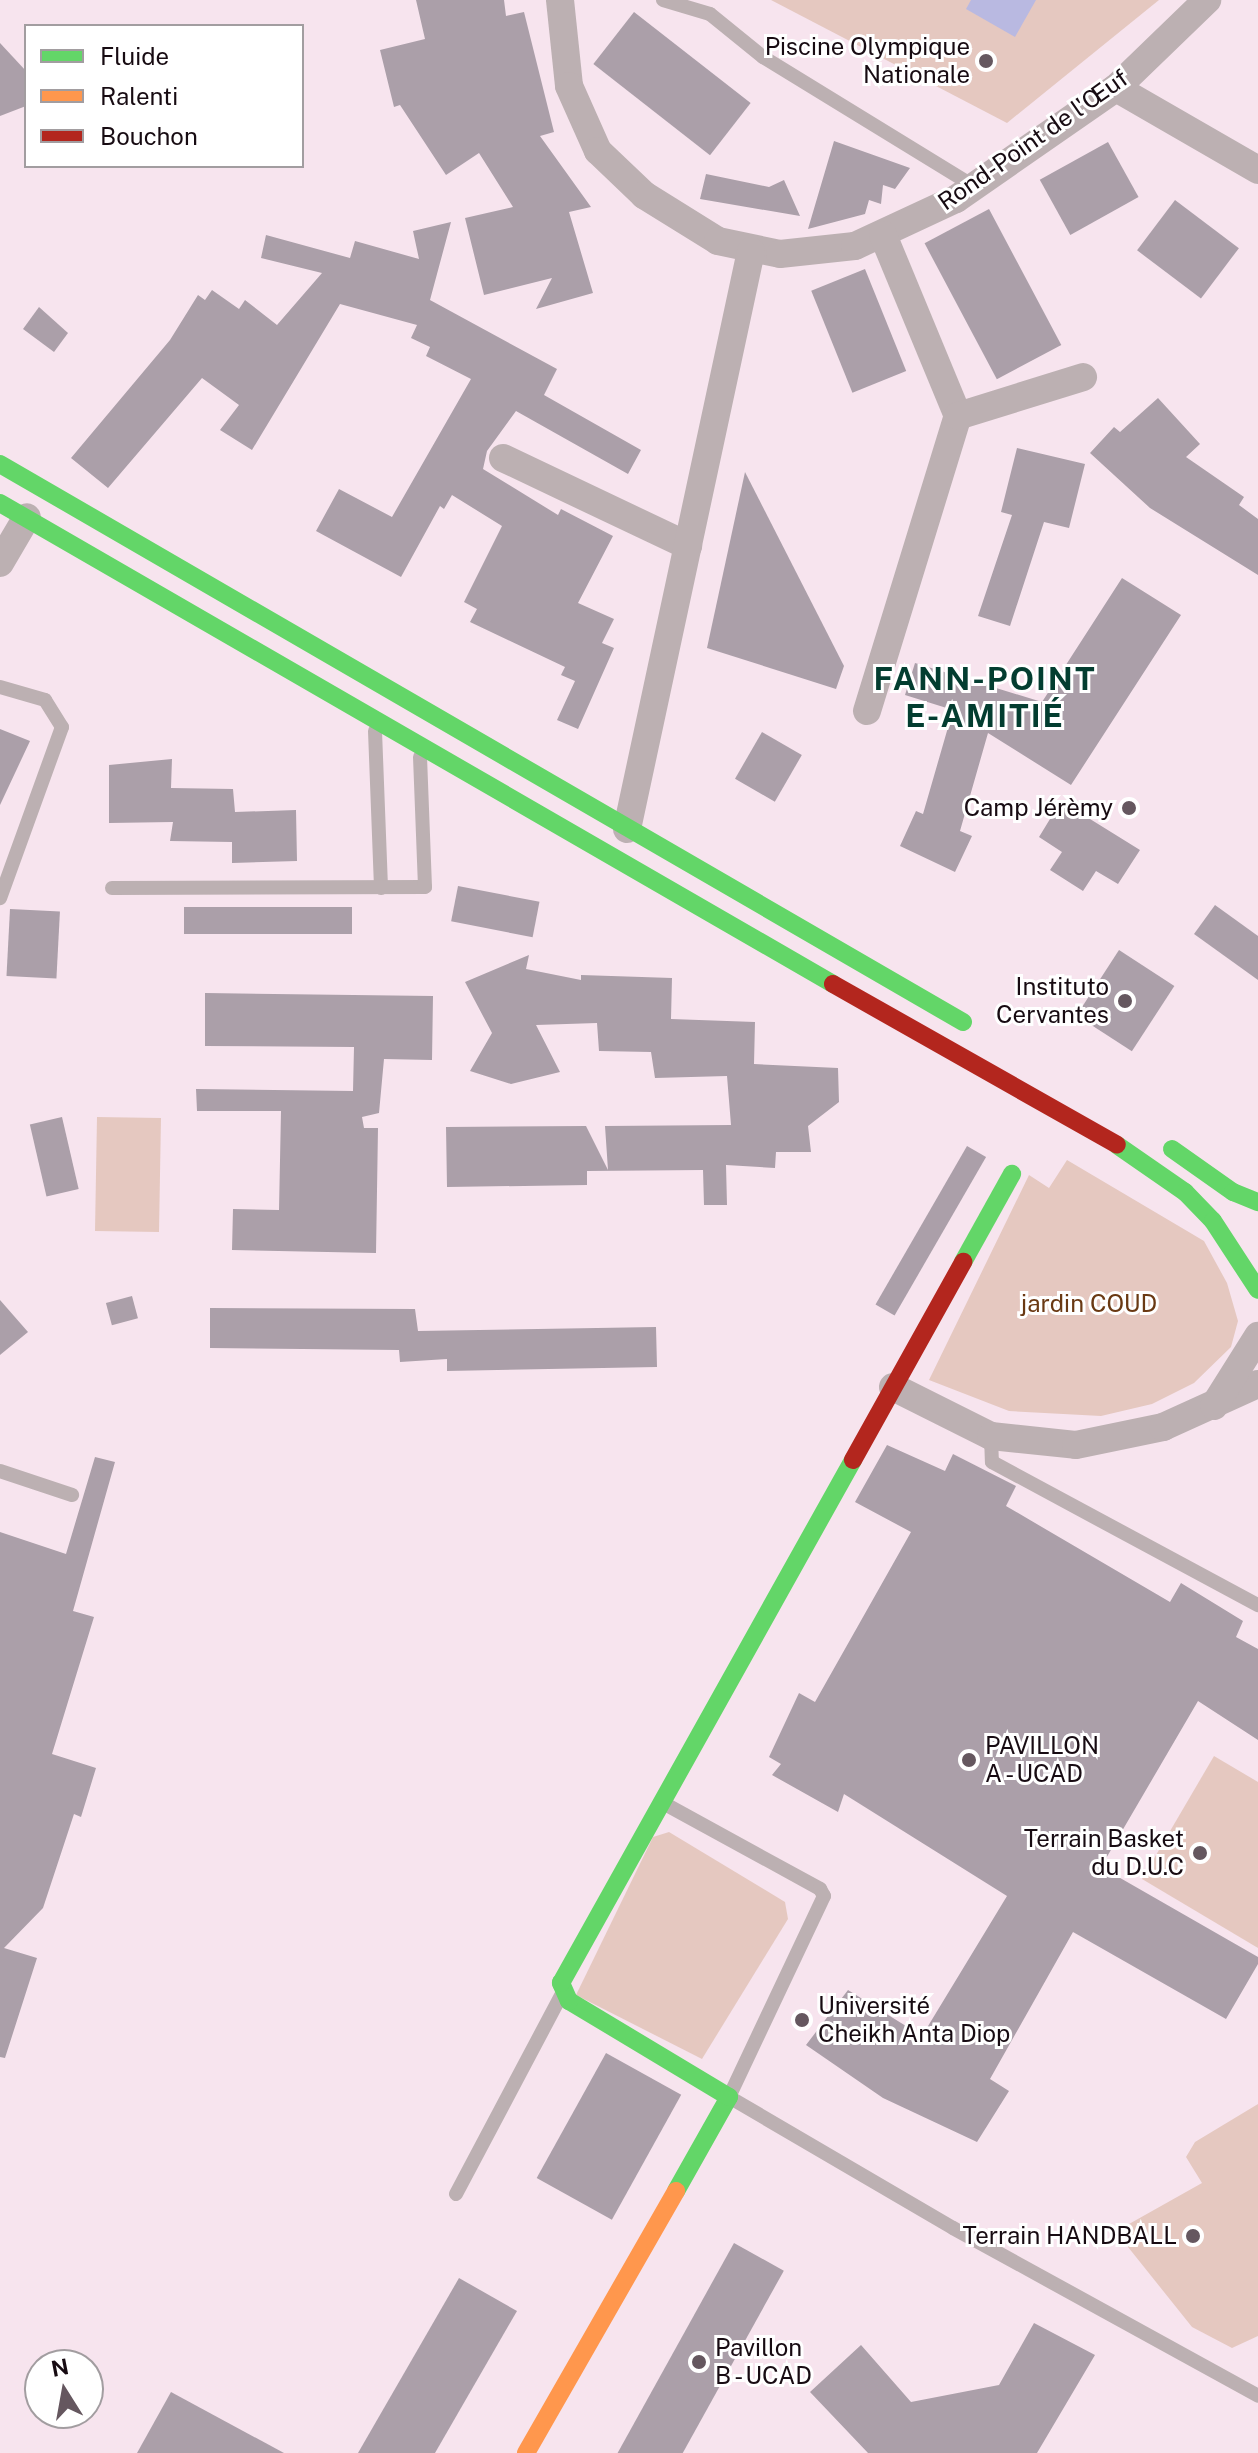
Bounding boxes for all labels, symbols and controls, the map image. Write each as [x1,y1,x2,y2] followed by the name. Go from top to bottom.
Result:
[24,24,304,168] legend
[764,33,970,89] place label: Piscine Olympique Nationale
[100,42,169,70] text: Fluide
[977,52,995,70] marker: Piscine Olympique Nationale
[932,63,1134,217] street label: Rond-Point de l'Œuf
[100,82,178,110] text: Ralenti
[100,122,198,150] text: Bouchon
[873,661,1097,736] district label: FANN-POINT E-AMITIÉ
[964,794,1113,822] place label: Camp Jérèmy
[1120,799,1138,817] marker: Camp Jérèmy
[996,973,1109,1029] place label: Instituto Cervantes
[1116,992,1134,1010] marker: Instituto Cervantes
[1021,1290,1157,1318] park label: jardin COUD
[985,1732,1099,1788] place label: PAVILLON A - UCAD
[960,1751,978,1769] marker: PAVILLON A - UCAD
[1024,1825,1184,1881] place label: Terrain Basket du D.U.C
[1191,1844,1209,1862] marker: Terrain Basket du D.U.C
[818,1992,1010,2048] place label: Université Cheikh Anta Diop
[793,2011,811,2029] marker: Université Cheikh Anta Diop
[963,2222,1177,2250] place label: Terrain HANDBALL
[1184,2227,1202,2245] marker: Terrain HANDBALL
[715,2334,819,2390] place label: Pavillon B - UCAD
[24,2349,104,2429] north arrow
[49,2353,71,2382] text: N
[690,2353,708,2371] marker: Pavillon B - UCAD

